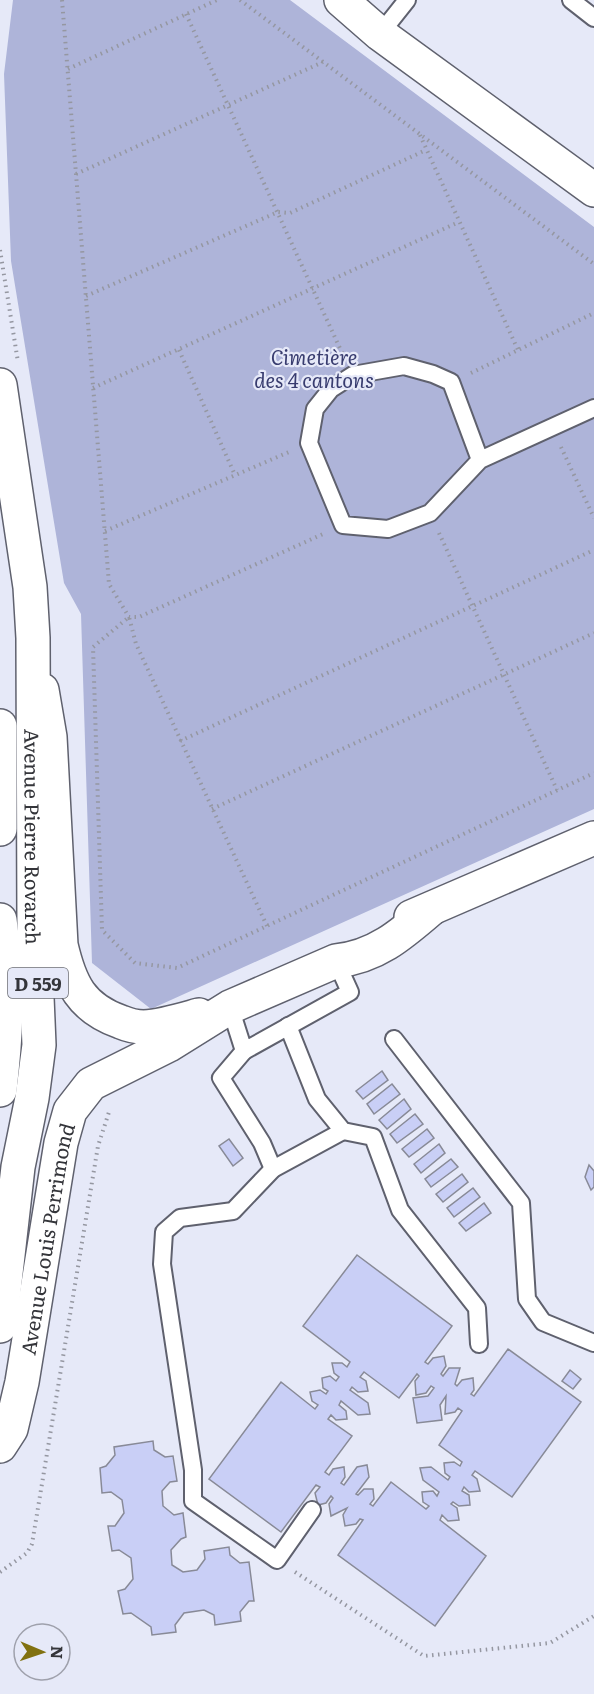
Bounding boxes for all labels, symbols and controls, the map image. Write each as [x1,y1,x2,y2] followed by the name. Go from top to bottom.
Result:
[254,341,374,394] park label: Cimetière des 4 cantons
[18,729,50,945] street label: Avenue Pierre Rovarch
[8,968,68,998] road number: D 559
[12,1119,81,1357] street label: Avenue Louis Perrimond
[12,1622,72,1682] north arrow
[46,1645,70,1660] text: N

